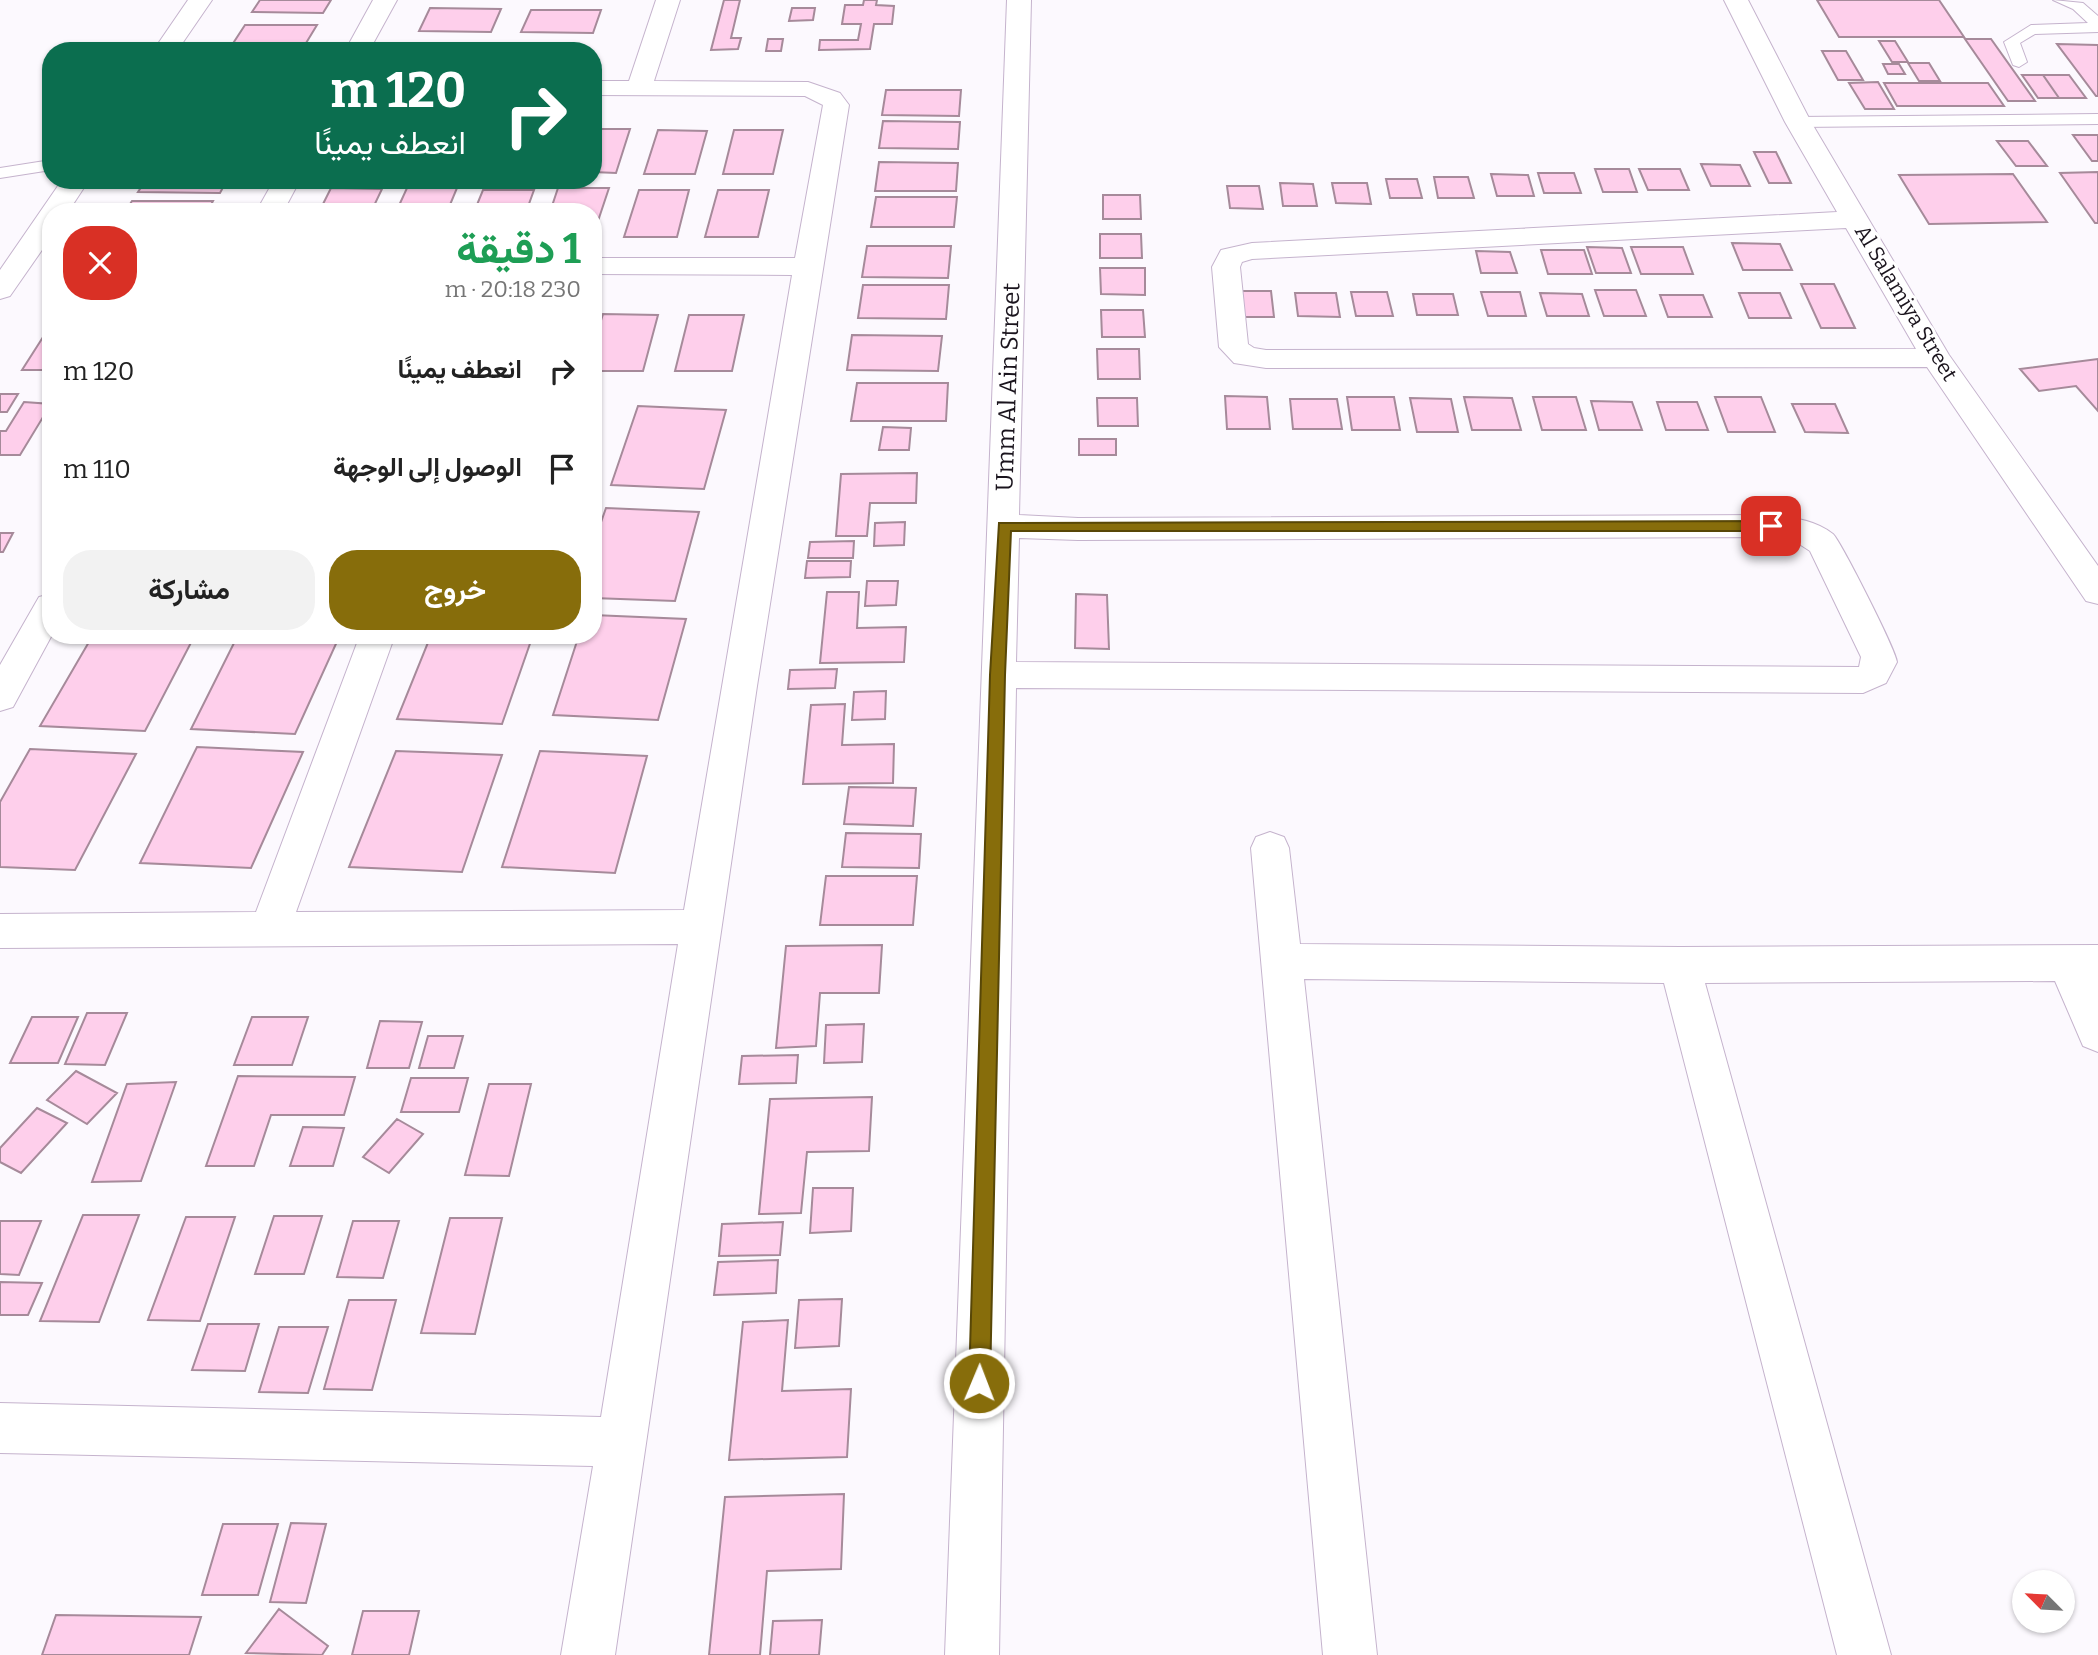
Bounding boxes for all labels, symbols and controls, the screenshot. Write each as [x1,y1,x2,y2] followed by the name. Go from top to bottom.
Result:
[331,61,466,120] text: 120 m
[490,70,581,161] icon: right
[314,124,466,162] text: انعطف يمينًا
[1849,220,1963,386] street label: Al Salamiya Street
[456,224,581,274] text: 1 دقيقة
[63,226,137,300] button: close
[445,275,581,303] text: 230 m · 20:18
[990,282,1026,492] street label: Umm Al Ain Street
[543,352,581,390] icon: right
[397,354,522,385] text: انعطف يمينًا
[63,356,134,387] text: 120 m
[543,450,581,488] icon: arrive
[333,452,522,483] text: الوصول إلى الوجهة
[63,454,131,485] text: 110 m
[1741,496,1801,556] pin
[1752,507,1790,545] icon: arrive
[63,550,315,630] button: مشاركة
[329,550,581,630] button: خروج
[942,1346,1016,1420] position arrow
[2012,1570,2076,1633] north arrow
[2012,1570,2075,1633] map controls

